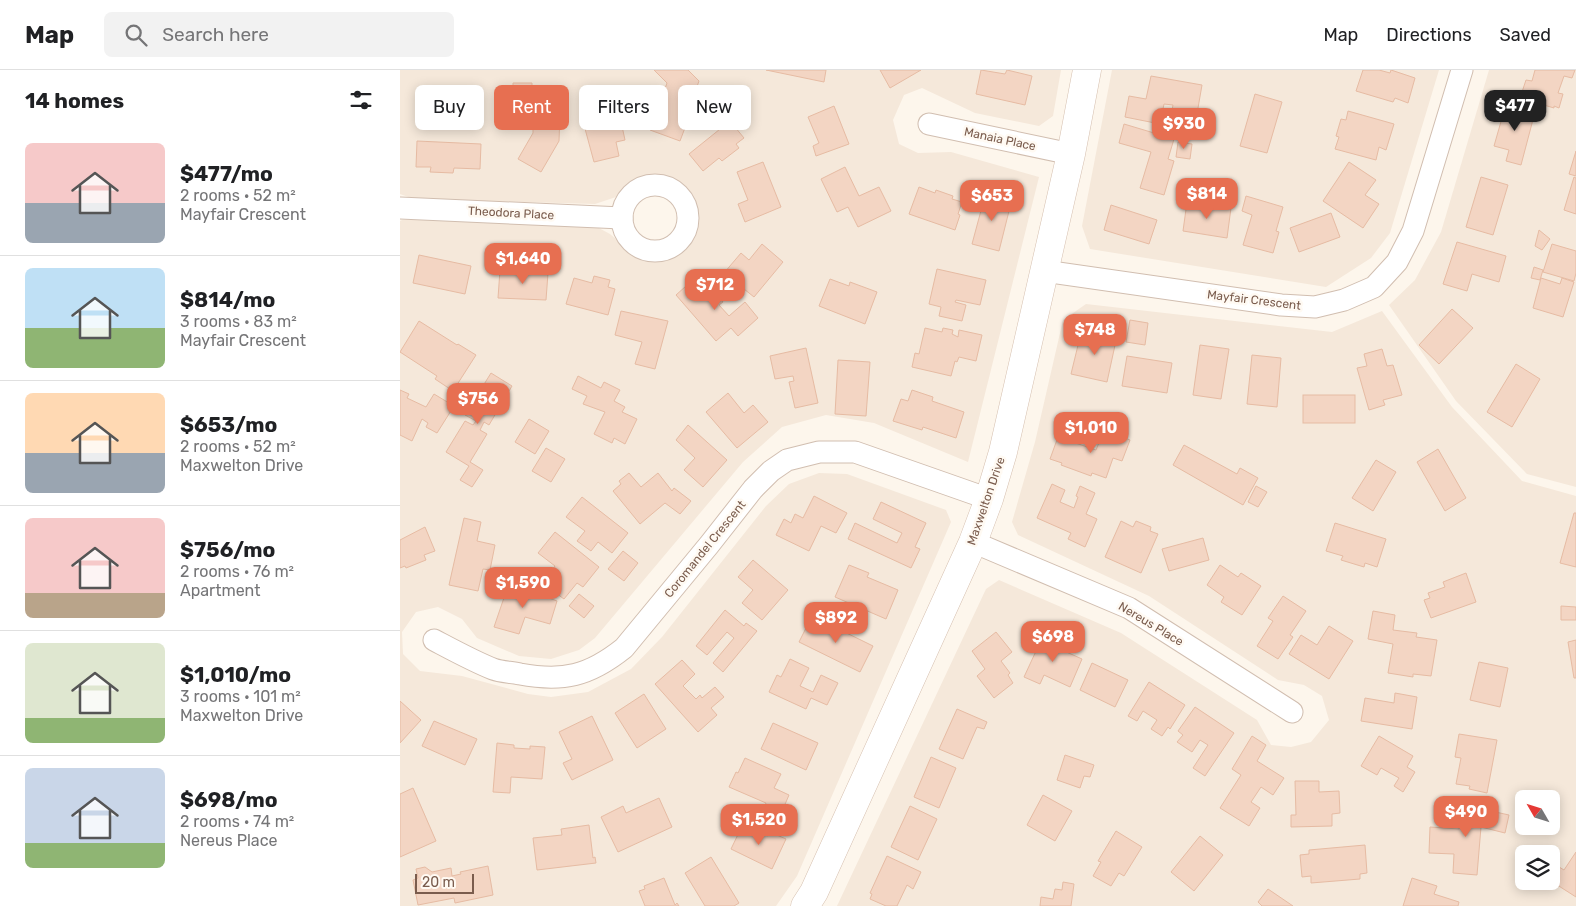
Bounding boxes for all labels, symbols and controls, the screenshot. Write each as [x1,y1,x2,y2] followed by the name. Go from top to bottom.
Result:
[104,12,454,57] search box
[25,21,74,49] text: Map
[122,21,150,49] icon: search
[162,23,269,46] text: Search here
[1323,24,1358,46] text: Map
[1386,24,1472,46] text: Directions
[1500,24,1551,46] text: Saved
[415,85,484,130] chip: Buy
[494,85,569,130] chip: Rent
[579,85,668,130] chip: Filters
[678,85,751,130] chip: New
[347,86,375,114] icon: filters
[25,88,124,113] text: 14 homes
[1485,90,1545,132] pin: $477
[1495,96,1535,115] text: $477
[1154,108,1214,150] pin: $930
[1163,114,1205,133] text: $930
[963,125,1037,154] street label: Manaia Place
[180,161,273,186] text: $477/mo
[65,163,125,223] icon: home
[1177,178,1237,220] pin: $814
[962,180,1022,222] pin: $653
[1187,184,1227,203] text: $814
[180,186,296,205] text: 2 rooms · 52 m²
[971,186,1013,205] text: $653
[468,204,555,222] street label: Theodora Place
[180,205,306,224] text: Mayfair Crescent
[482,242,564,285] pin: $1,640
[495,249,551,268] text: $1,640
[685,268,745,311] pin: $712
[696,275,734,294] text: $712
[180,287,275,312] text: $814/mo
[1206,287,1302,313] street label: Mayfair Crescent
[65,288,125,348] icon: home
[180,312,297,331] text: 3 rooms · 83 m²
[1065,314,1125,356] pin: $748
[1074,320,1116,339] text: $748
[180,331,306,350] text: Mayfair Crescent
[448,382,508,425] pin: $756
[458,389,498,408] text: $756
[180,412,277,437] text: $653/mo
[1050,412,1132,454] pin: $1,010
[65,413,125,473] icon: home
[1065,418,1117,437] text: $1,010
[180,437,296,456] text: 2 rooms · 52 m²
[964,455,1008,547] street label: Maxwelton Drive
[180,456,303,475] text: Maxwelton Drive
[661,497,749,600] street label: Coromandel Crescent
[180,537,275,562] text: $756/mo
[65,538,125,598] icon: home
[180,562,294,581] text: 2 rooms · 76 m²
[482,566,564,609] pin: $1,590
[496,573,550,592] text: $1,590
[180,581,260,600] text: Apartment
[1116,599,1186,649] street label: Nereus Place
[806,602,866,644] pin: $892
[815,608,857,627] text: $892
[1023,620,1083,663] pin: $698
[1032,627,1074,646] text: $698
[180,662,291,687] text: $1,010/mo
[65,663,125,723] icon: home
[180,687,301,706] text: 3 rooms · 101 m²
[180,706,303,725] text: Maxwelton Drive
[180,787,278,812] text: $698/mo
[65,788,125,848] icon: home
[1515,790,1560,835] north arrow
[1515,790,1560,890] map controls
[1436,796,1496,838] pin: $490
[1445,802,1487,821] text: $490
[718,804,800,846] pin: $1,520
[732,810,786,829] text: $1,520
[180,812,294,831] text: 2 rooms · 74 m²
[180,831,277,850] text: Nereus Place
[1515,845,1560,890] button: layers
[415,871,474,894] scale bar
[422,874,455,891] text: 20 m

